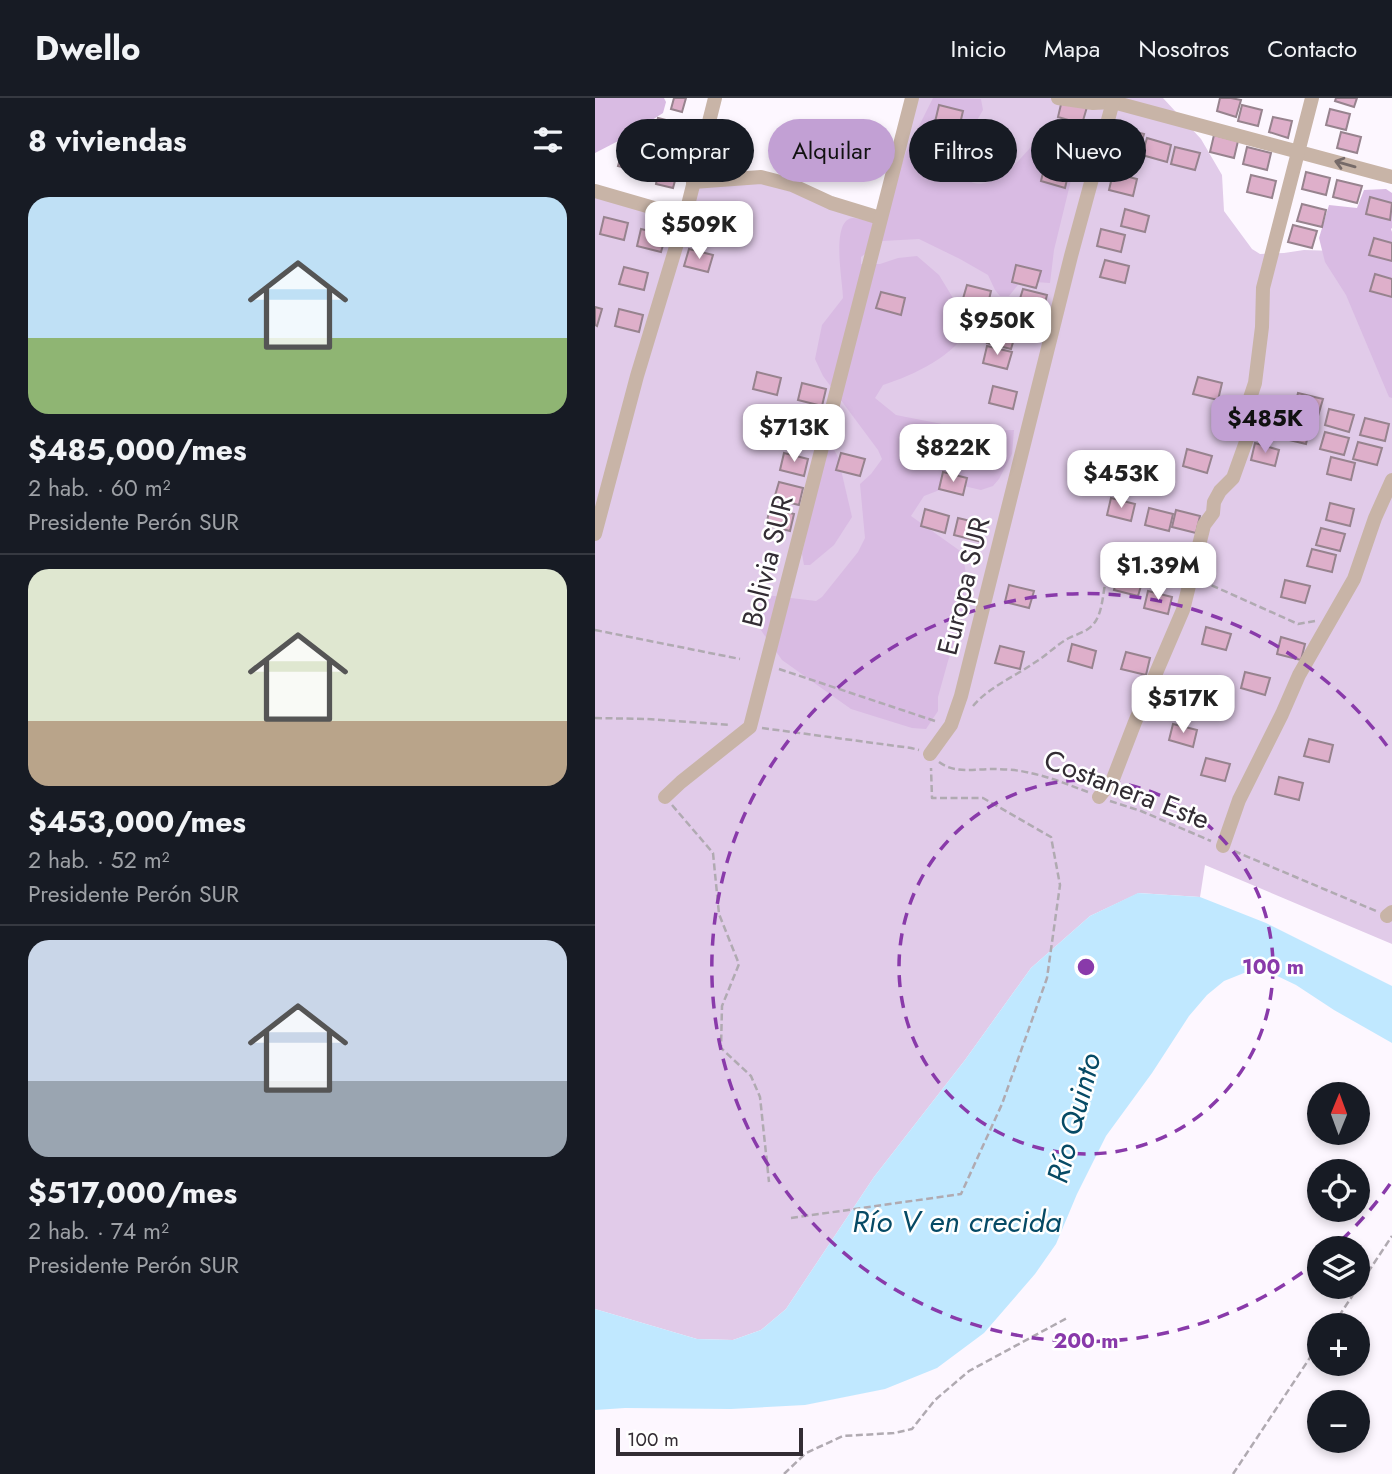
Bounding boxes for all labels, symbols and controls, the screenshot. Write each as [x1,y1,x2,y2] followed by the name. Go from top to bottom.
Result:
[35,25,141,72] text: Dwello
[951,31,1006,66] text: Inicio
[1044,31,1100,66] text: Mapa
[1138,31,1229,66] text: Nosotros
[1267,31,1357,66] text: Contacto
[28,119,187,162] text: 8 viviendas
[616,119,754,182] chip: Comprar
[768,119,895,182] chip: Alquilar
[909,119,1017,182] chip: Filtros
[1031,119,1146,182] chip: Nuevo
[529,121,567,159] icon: filters
[1335,156,1357,169] one-way arrow
[650,202,748,261] pin: $509K
[661,207,737,241] text: $509K
[235,242,361,368] icon: home
[948,298,1046,357] pin: $950K
[959,303,1035,337] text: $950K
[1216,396,1314,455] pin: $485K
[1227,401,1303,435] text: $485K
[745,404,843,464] pin: $713K
[759,410,829,444] text: $713K
[904,424,1002,484] pin: $822K
[28,428,247,471] text: $485,000/mes
[916,430,990,464] text: $822K
[1072,450,1170,510] pin: $453K
[1083,456,1159,490] text: $453K
[28,471,171,505] text: 2 hab. · 60 m²
[731,491,804,631] street label: Bolivia SUR
[28,505,239,539] text: Presidente Perón SUR
[927,512,1001,659] street label: Europa SUR
[1101,542,1215,602] pin: $1.39M
[1116,548,1200,582] text: $1.39M
[235,614,361,740] icon: home
[1134,676,1232,735] pin: $517K
[1148,681,1218,715] text: $517K
[1038,739,1216,840] street label: Costanera Este
[28,800,246,843] text: $453,000/mes
[28,843,170,877] text: 2 hab. · 52 m²
[28,877,239,911] text: Presidente Perón SUR
[1242,952,1304,982] text: 100 m
[1074,955,1098,979] centre of rings
[235,985,361,1111] icon: home
[1036,1048,1111,1188] water label: Río Quinto
[1307,1082,1370,1144] north arrow
[1307,1082,1370,1453] map controls
[1307,1159,1370,1222] button: locate
[28,1171,237,1214] text: $517,000/mes
[852,1200,1062,1243] water label: Río V en crecida
[28,1214,169,1248] text: 2 hab. · 74 m²
[1307,1236,1370,1299] button: layers
[28,1248,239,1282] text: Presidente Perón SUR
[1307,1313,1370,1376] button: +
[1053,1326,1119,1356] text: 200 m
[1307,1390,1370,1453] button: −
[616,1425,803,1457] scale bar
[627,1426,679,1453] text: 100 m

